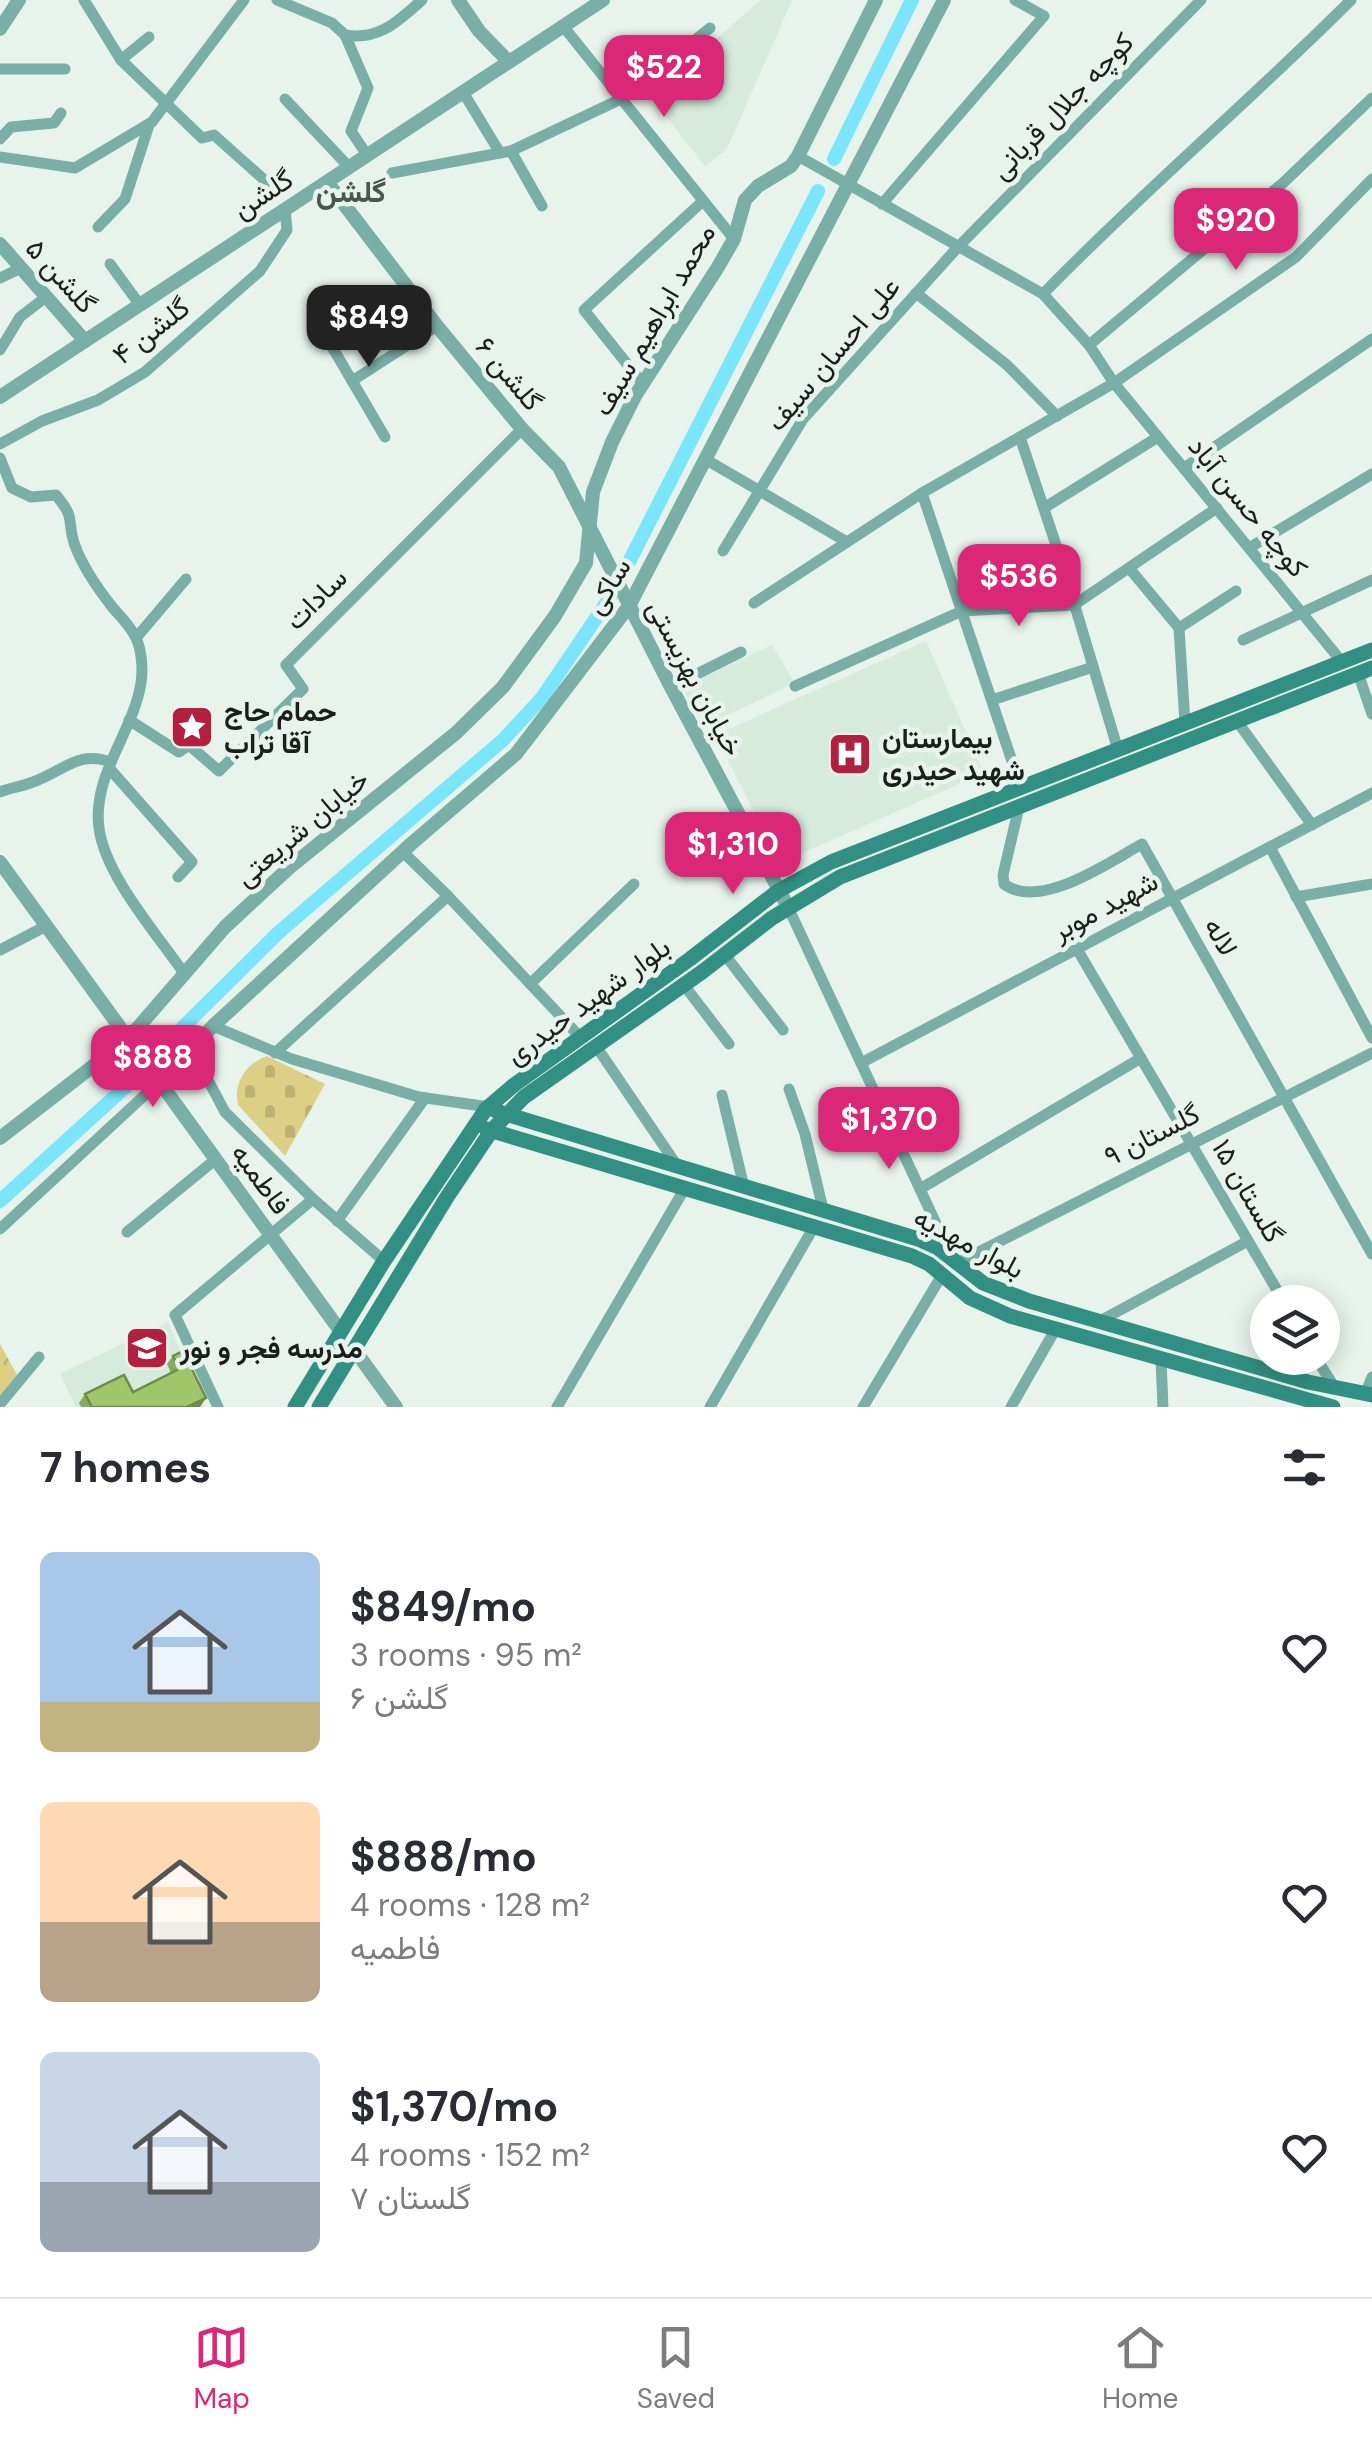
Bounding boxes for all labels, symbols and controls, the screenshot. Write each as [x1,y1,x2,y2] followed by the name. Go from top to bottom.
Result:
[982,24,1142,188] street label: کوچه جلال قربانی
[605,35,723,120] pin: $522
[626,46,702,88] text: $522
[226,161,300,227] street label: گلشن
[316,172,386,211] district label: گلشن
[1177,188,1295,273] pin: $920
[1196,199,1276,241] text: $920
[584,217,724,423] street label: محمد ابراهیم سیف
[17,231,105,321] street label: گلشن ۵
[758,269,908,439] street label: علی احسان سیف
[310,285,428,370] pin: $849
[105,289,197,373] street label: گلشن ۴
[329,296,409,338] text: $849
[467,329,551,419] street label: گلشن ۶
[1180,429,1316,585] street label: کوچه حسن آباد
[960,544,1078,629] pin: $536
[576,551,640,621] street label: ساکی
[980,555,1058,597] text: $536
[277,560,355,638] street label: سادات
[638,593,752,763] street label: خیابان بهزیستی
[224,693,337,762] place label: حمام حاج آقا تراب
[169,704,215,750] place icon: حمام حاج آقا تراب
[882,720,1025,789] place label: بیمارستان شهید حیدری
[827,731,873,777] hospital icon: بیمارستان شهید حیدری
[227,761,377,895] street label: خیابان شریعتی
[652,812,814,897] pin: $1,310
[687,823,779,865] text: $1,310
[1045,863,1164,950] street label: شهید موبر
[1195,911,1247,963] street label: لاله
[498,929,678,1073] street label: بلوار شهید حیدری
[94,1025,212,1110] pin: $888
[113,1036,193,1078] text: $888
[808,1087,970,1172] pin: $1,370
[1098,1095,1206,1175] street label: گلستان ۹
[840,1098,938,1140] text: $1,370
[1203,1132,1293,1250] street label: گلستان ۱۵
[223,1136,299,1222] street label: فاطمیه
[907,1198,1031,1288] street label: بلوار مهدیه
[1250,1285,1340,1375] map controls
[1250,1285,1340,1375] button: layers
[124,1325,170,1371] school or university icon: مدرسه فجر و نور
[179,1330,363,1367] place label: مدرسه فجر و نور
[40,1440,211,1495] text: 7 homes
[1277,1440,1332,1495] icon: filters
[350,1579,536,1634] text: $849/mo
[120,1592,240,1712] icon: home
[1277,1625,1332,1680] icon: heart
[350,1634,582,1676] text: 3 rooms · 95 m²
[350,1677,449,1719] text: گلشن ۶
[350,1829,537,1884] text: $888/mo
[120,1842,240,1962] icon: home
[1277,1875,1332,1930] icon: heart
[350,1884,590,1926] text: 4 rooms · 128 m²
[350,1927,440,1969] text: فاطمیه
[350,2079,559,2134] text: $1,370/mo
[120,2092,240,2212] icon: home
[1277,2125,1332,2180] icon: heart
[350,2134,590,2176] text: 4 rooms · 152 m²
[350,2177,471,2219] text: گلستان ۷
[193,2320,250,2417] tab: Map
[637,2320,715,2417] tab: Saved
[1102,2320,1179,2417] tab: Home

